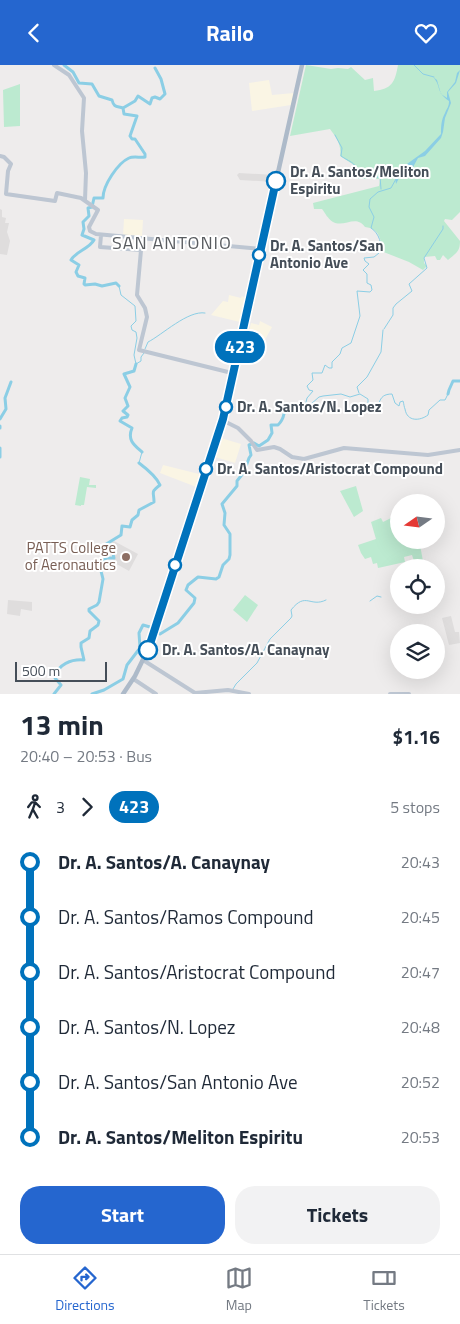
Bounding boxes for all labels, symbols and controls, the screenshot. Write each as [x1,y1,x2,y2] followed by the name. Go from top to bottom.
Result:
[206,16,254,50] text: Railo
[20,19,48,47] icon: back
[412,19,440,47] icon: heart
[290,160,429,200] place label: Dr. A. Santos/Meliton Espiritu
[266,171,286,191] marker: Dr. A. Santos/Meliton Espiritu
[112,229,232,256] district label: SAN ANTONIO
[270,234,383,274] place label: Dr. A. Santos/San Antonio Ave
[252,248,266,262] marker: Dr. A. Santos/San Antonio Ave
[211,331,269,363] line badge: 423
[225,333,255,360] text: 423
[237,395,382,418] place label: Dr. A. Santos/N. Lopez
[219,400,233,414] marker: Dr. A. Santos/N. Lopez
[217,457,443,480] place label: Dr. A. Santos/Aristocrat Compound
[199,462,213,476] marker: Dr. A. Santos/Aristocrat Compound
[390,494,445,549] north arrow
[390,494,445,679] map controls
[25,536,116,576] place label: PATTS College of Aeronautics
[120,551,132,563] marker: PATTS College of Aeronautics
[168,558,182,572] unlabelled marker
[390,559,445,614] button: locate
[390,624,445,679] button: layers
[162,638,330,661] place label: Dr. A. Santos/A. Canaynay
[138,640,158,660] marker: Dr. A. Santos/A. Canaynay
[15,659,108,682] scale bar
[22,660,60,681] text: 500 m
[20,703,104,746] text: 13 min
[393,722,440,751] text: $1.16
[20,744,152,768] text: 20:40 – 20:53 · Bus
[20,793,48,821] icon: walk
[73,793,101,821] icon: forward
[119,793,149,820] text: 423
[56,795,65,819] text: 3
[390,795,440,819] text: 5 stops
[58,847,270,876] text: Dr. A. Santos/A. Canaynay
[401,850,440,874] text: 20:43
[58,902,314,931] text: Dr. A. Santos/Ramos Compound
[401,905,440,929] text: 20:45
[58,957,335,986] text: Dr. A. Santos/Aristocrat Compound
[401,960,440,984] text: 20:47
[58,1012,235,1041] text: Dr. A. Santos/N. Lopez
[401,1015,440,1039] text: 20:48
[58,1067,298,1096] text: Dr. A. Santos/San Antonio Ave
[401,1070,440,1094] text: 20:52
[58,1122,303,1151] text: Dr. A. Santos/Meliton Espiritu
[401,1125,440,1149] text: 20:53
[20,1186,225,1244] button: Start
[235,1186,440,1244] button: Tickets
[55,1264,115,1315] tab: Directions
[225,1264,253,1315] tab: Map
[363,1264,405,1315] tab: Tickets

